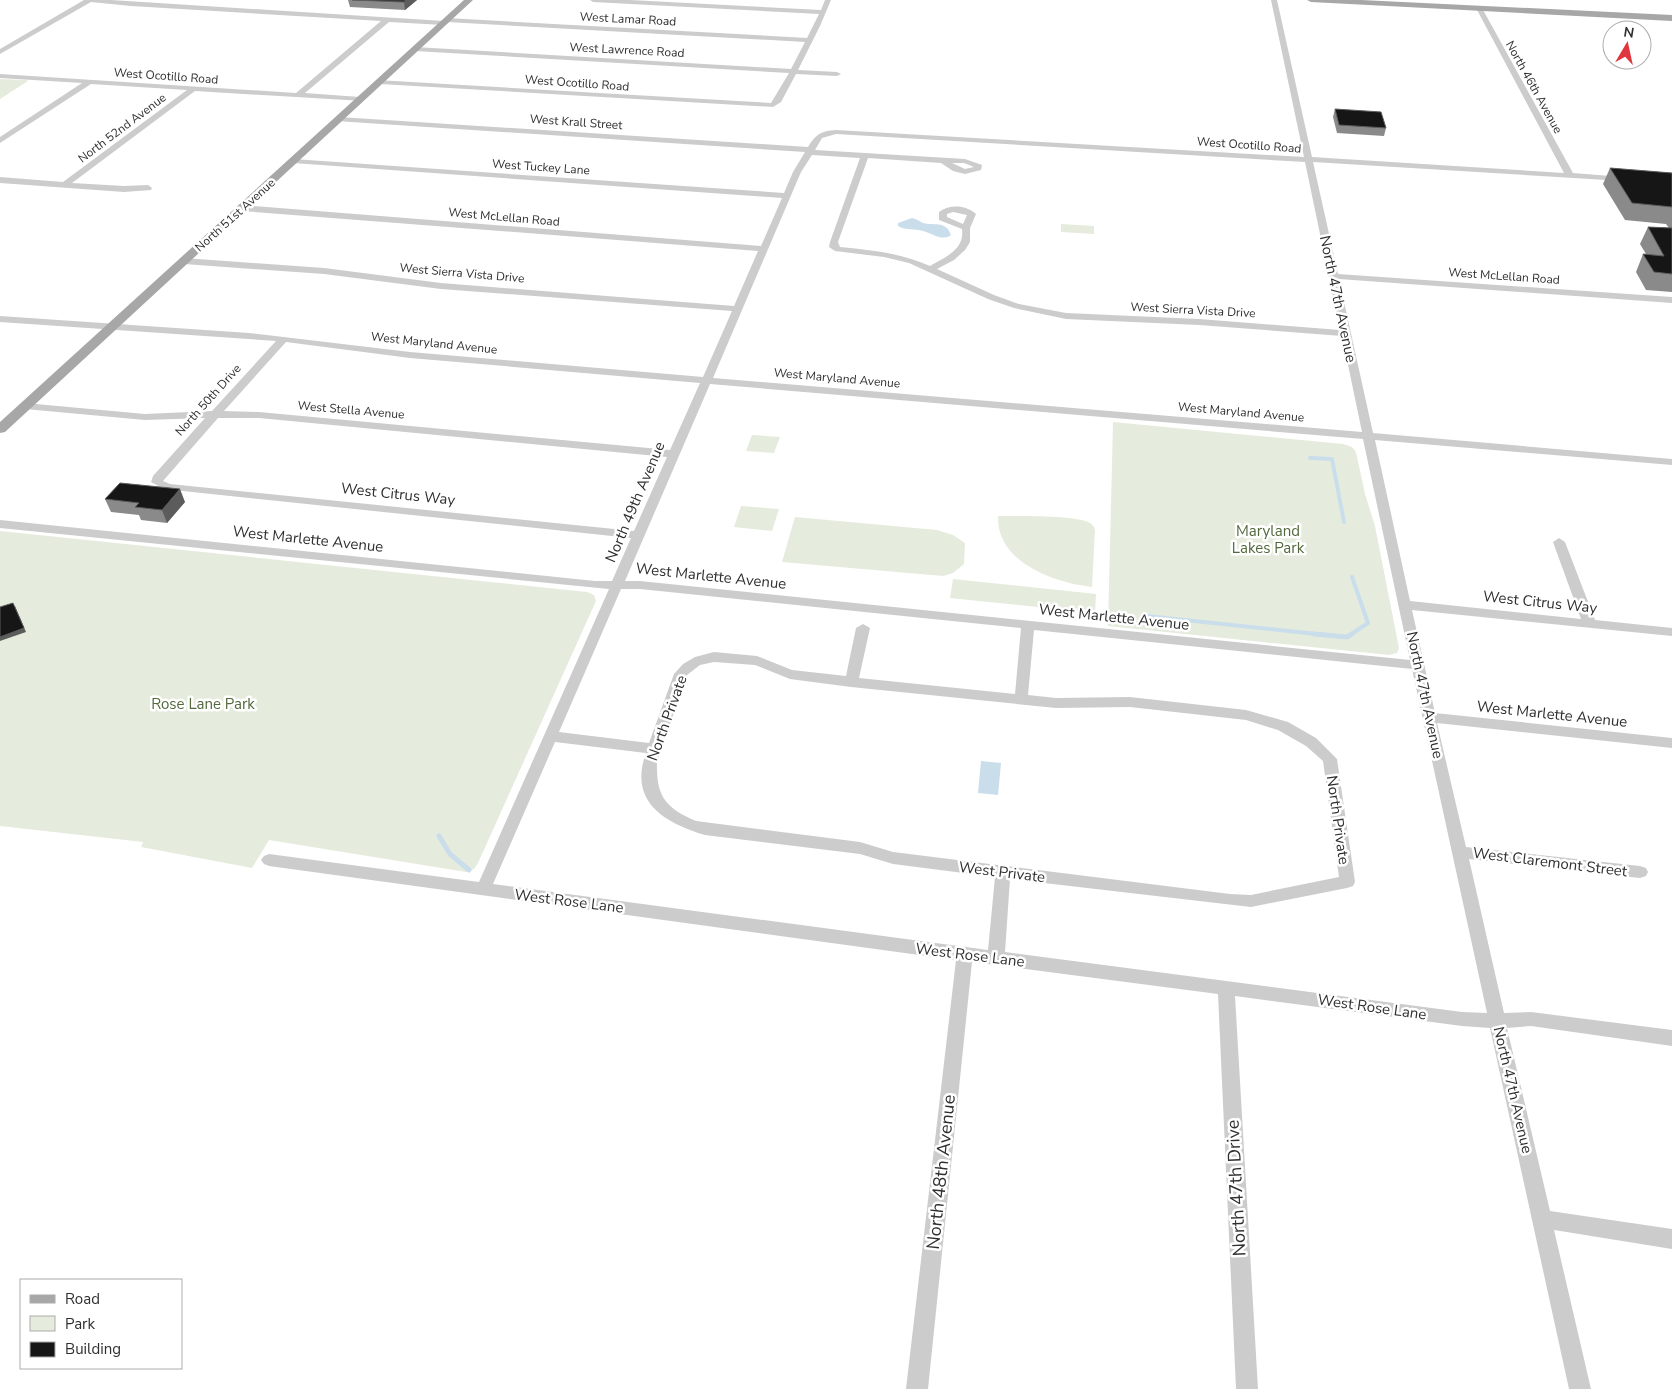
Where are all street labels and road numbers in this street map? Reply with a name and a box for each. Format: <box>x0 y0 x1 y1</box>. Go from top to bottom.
street label: West Lamar Road <box>579 8 677 30</box>
street label: North 46th Avenue <box>1502 38 1566 136</box>
street label: West Lawrence Road <box>569 39 685 61</box>
street label: West Ocotillo Road <box>113 64 219 88</box>
street label: West Ocotillo Road <box>524 71 630 95</box>
street label: North 52nd Avenue <box>75 90 169 166</box>
street label: West Krall Street <box>529 111 624 133</box>
street label: West Ocotillo Road <box>1196 133 1302 157</box>
street label: West Tuckey Lane <box>492 156 590 178</box>
street label: North 51st Avenue <box>192 175 278 255</box>
street label: West McLellan Road <box>448 204 560 230</box>
street label: North 47th Avenue <box>1315 234 1361 364</box>
street label: West Sierra Vista Drive <box>399 260 525 286</box>
street label: West McLellan Road <box>1448 264 1560 288</box>
street label: West Sierra Vista Drive <box>1130 299 1256 321</box>
street label: West Maryland Avenue <box>370 328 498 358</box>
street label: North 50th Drive <box>172 361 244 439</box>
street label: West Maryland Avenue <box>773 364 901 392</box>
street label: West Stella Avenue <box>297 397 405 423</box>
street label: West Maryland Avenue <box>1177 398 1305 426</box>
street label: North 49th Avenue <box>600 438 670 566</box>
street label: West Citrus Way <box>340 478 456 510</box>
street label: West Marlette Avenue <box>232 521 384 557</box>
street label: West Marlette Avenue <box>635 558 787 594</box>
street label: West Citrus Way <box>1482 586 1598 618</box>
street label: West Marlette Avenue <box>1038 599 1190 635</box>
street label: North 47th Avenue <box>1402 630 1448 760</box>
street label: North Private <box>642 672 692 764</box>
street label: West Marlette Avenue <box>1476 696 1628 732</box>
street label: North Private <box>1322 774 1354 866</box>
street label: West Claremont Street <box>1472 843 1629 881</box>
street label: West Private <box>958 857 1046 887</box>
street label: West Rose Lane <box>513 884 625 918</box>
street label: West Rose Lane <box>914 938 1026 972</box>
street label: West Rose Lane <box>1316 989 1428 1025</box>
street label: North 47th Avenue <box>1489 1025 1537 1155</box>
street label: North 48th Avenue <box>921 1093 961 1251</box>
street label: North 47th Drive <box>1220 1119 1252 1257</box>

